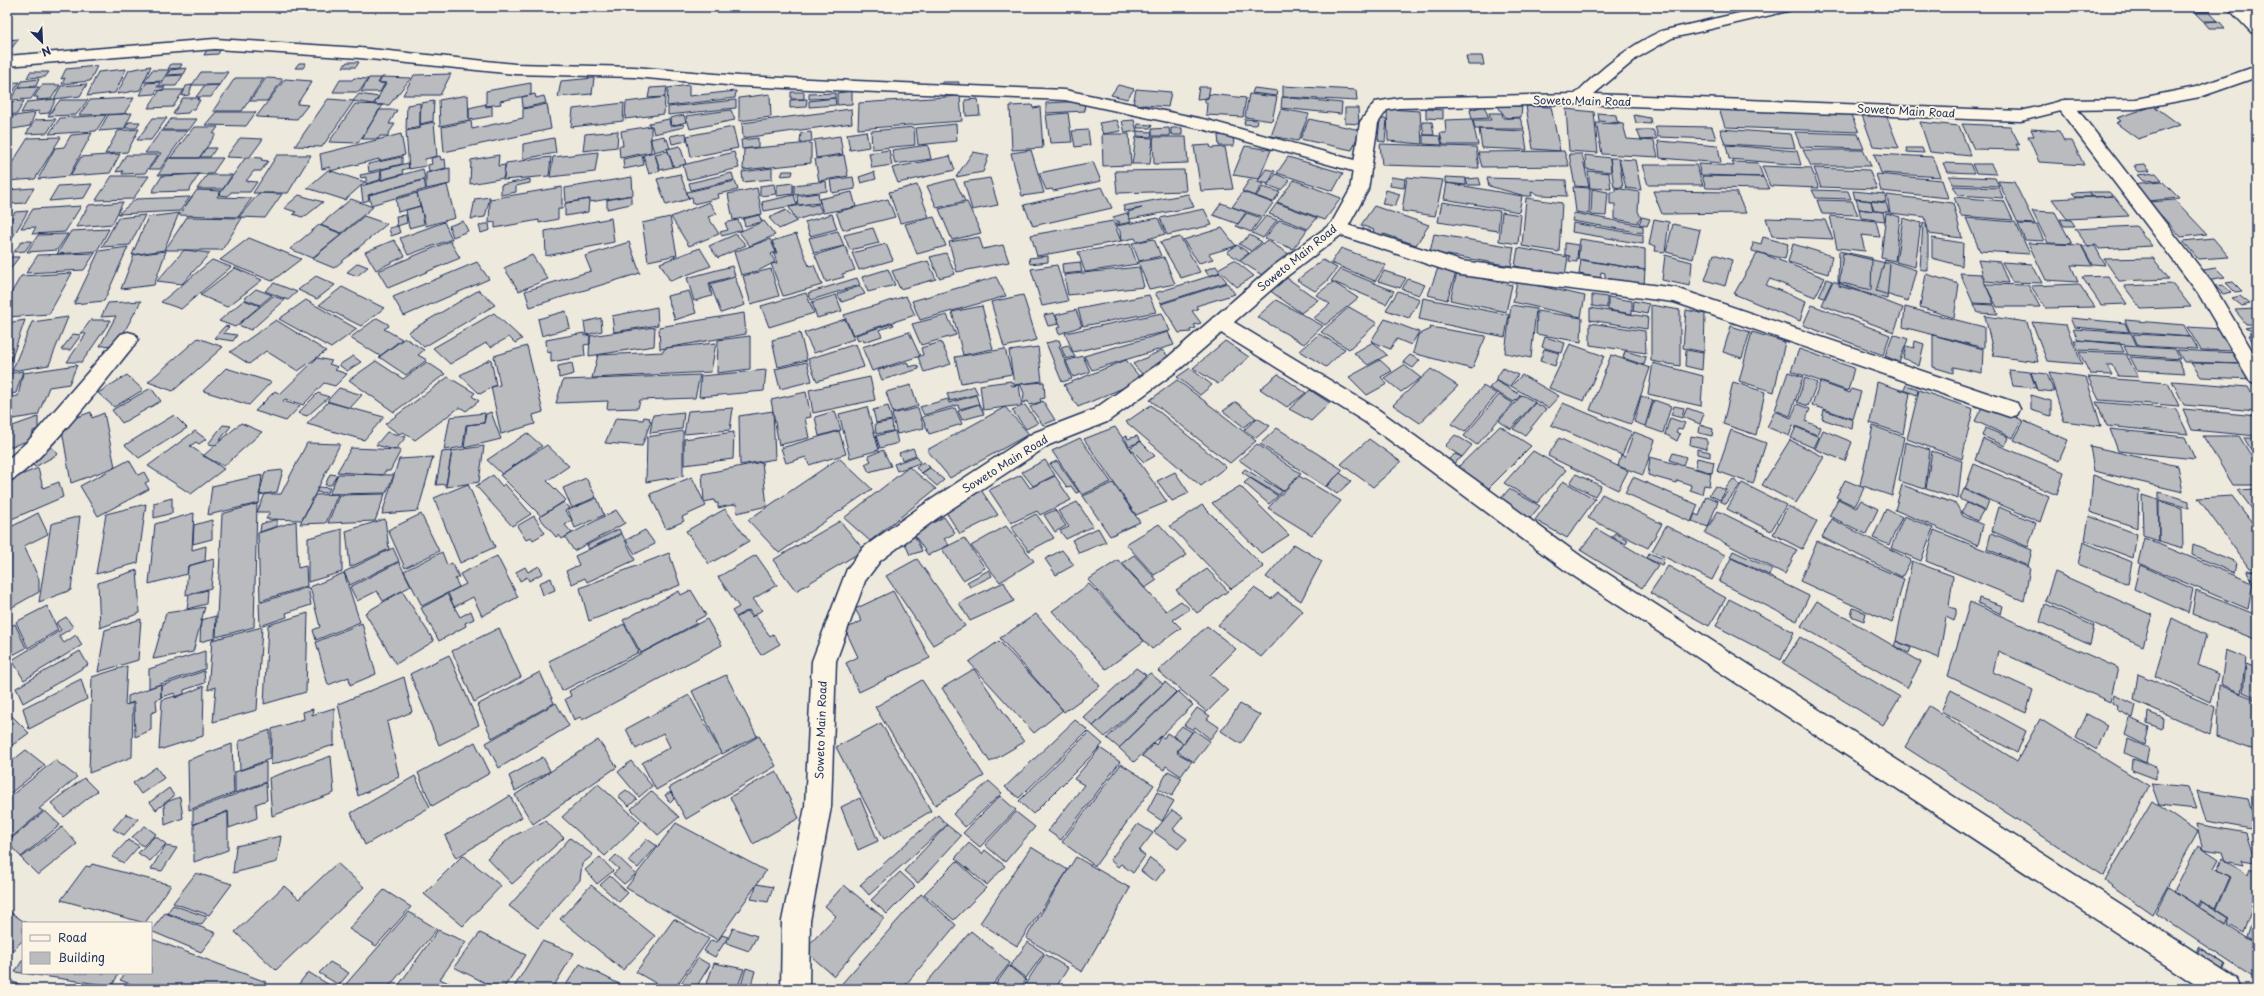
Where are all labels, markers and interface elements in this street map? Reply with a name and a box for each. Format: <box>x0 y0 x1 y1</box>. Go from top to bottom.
north arrow <box>22 22 62 62</box>
text: N <box>39 42 54 61</box>
street label: Soweto Main Road <box>1533 91 1631 110</box>
street label: Soweto Main Road <box>1856 99 1956 122</box>
street label: Soweto Main Road <box>1253 220 1340 295</box>
street label: Soweto Main Road <box>958 430 1051 497</box>
street label: Soweto Main Road <box>810 680 831 780</box>
legend <box>22 922 152 974</box>
text: Road <box>58 928 87 946</box>
text: Building <box>58 948 105 966</box>

